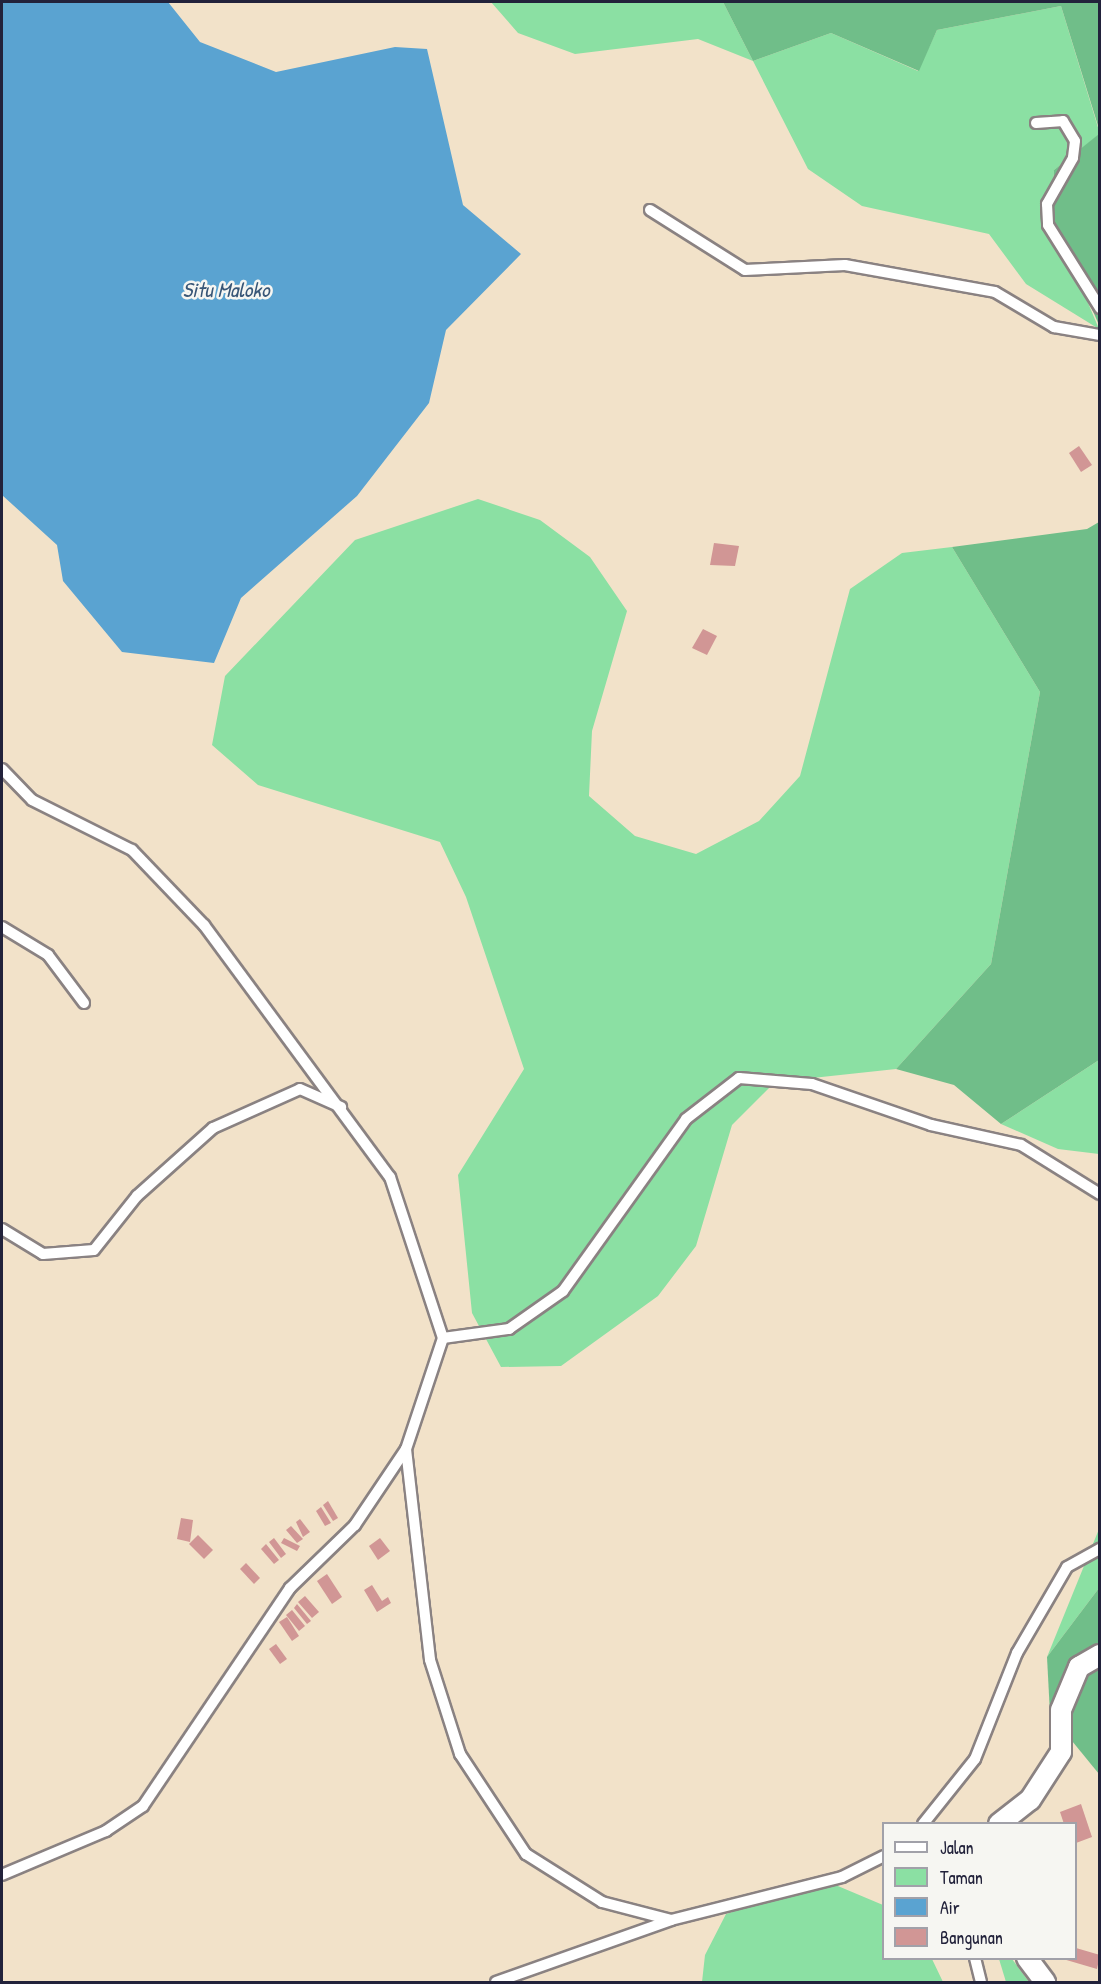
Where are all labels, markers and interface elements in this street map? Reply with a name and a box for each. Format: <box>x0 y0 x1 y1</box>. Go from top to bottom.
water label: Situ Maloko <box>183 277 269 303</box>
legend <box>882 1822 1077 1960</box>
text: Jalan <box>940 1835 974 1860</box>
text: Taman <box>940 1865 983 1890</box>
text: Air <box>940 1895 960 1920</box>
text: Bangunan <box>940 1925 1003 1950</box>

